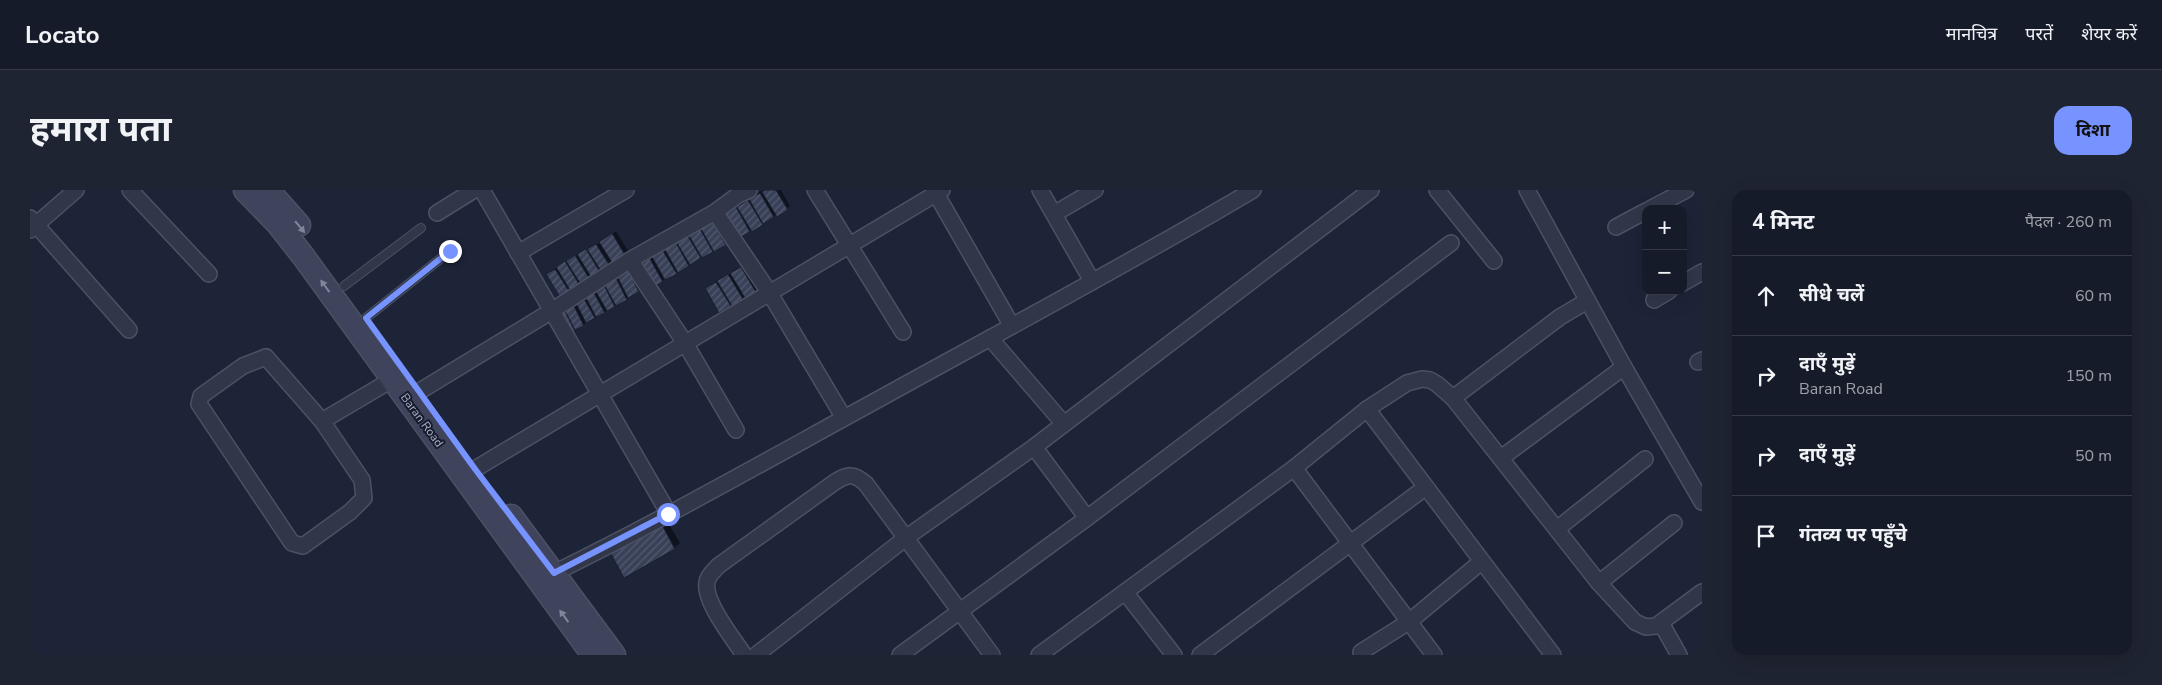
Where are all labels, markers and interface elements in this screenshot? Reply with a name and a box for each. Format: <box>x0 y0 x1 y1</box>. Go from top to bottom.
text: Locato <box>25 19 100 51</box>
text: मानचित्र <box>1946 22 1997 46</box>
text: परतें <box>2025 22 2053 46</box>
text: शेयर करें <box>2081 22 2137 46</box>
text: हमारा पता <box>30 106 172 153</box>
button: दिशा <box>2054 106 2132 155</box>
map controls <box>1642 205 1687 295</box>
button: + <box>1642 205 1687 250</box>
text: 4 मिनट <box>1752 208 1814 236</box>
text: पैदल · 260 m <box>2025 211 2112 233</box>
one-way arrow <box>294 221 305 233</box>
route end <box>439 240 462 263</box>
button: − <box>1642 250 1687 295</box>
one-way arrow <box>320 279 330 293</box>
icon: ahead <box>1752 282 1780 310</box>
text: सीधे चलें <box>1799 282 1864 308</box>
text: 60 m <box>2075 285 2112 307</box>
text: दाएँ मुड़ें <box>1799 351 1855 377</box>
icon: right <box>1752 362 1780 390</box>
text: 150 m <box>2065 365 2112 387</box>
text: Baran Road <box>1799 378 1883 400</box>
street label: Baran Road <box>397 390 447 450</box>
icon: right <box>1752 442 1780 470</box>
text: दाएँ मुड़ें <box>1799 442 1855 468</box>
text: 50 m <box>2075 445 2112 467</box>
route start <box>657 503 680 526</box>
icon: arrive <box>1752 522 1780 550</box>
text: गंतव्य पर पहुँचे <box>1799 522 1907 548</box>
one-way arrow <box>559 609 569 623</box>

